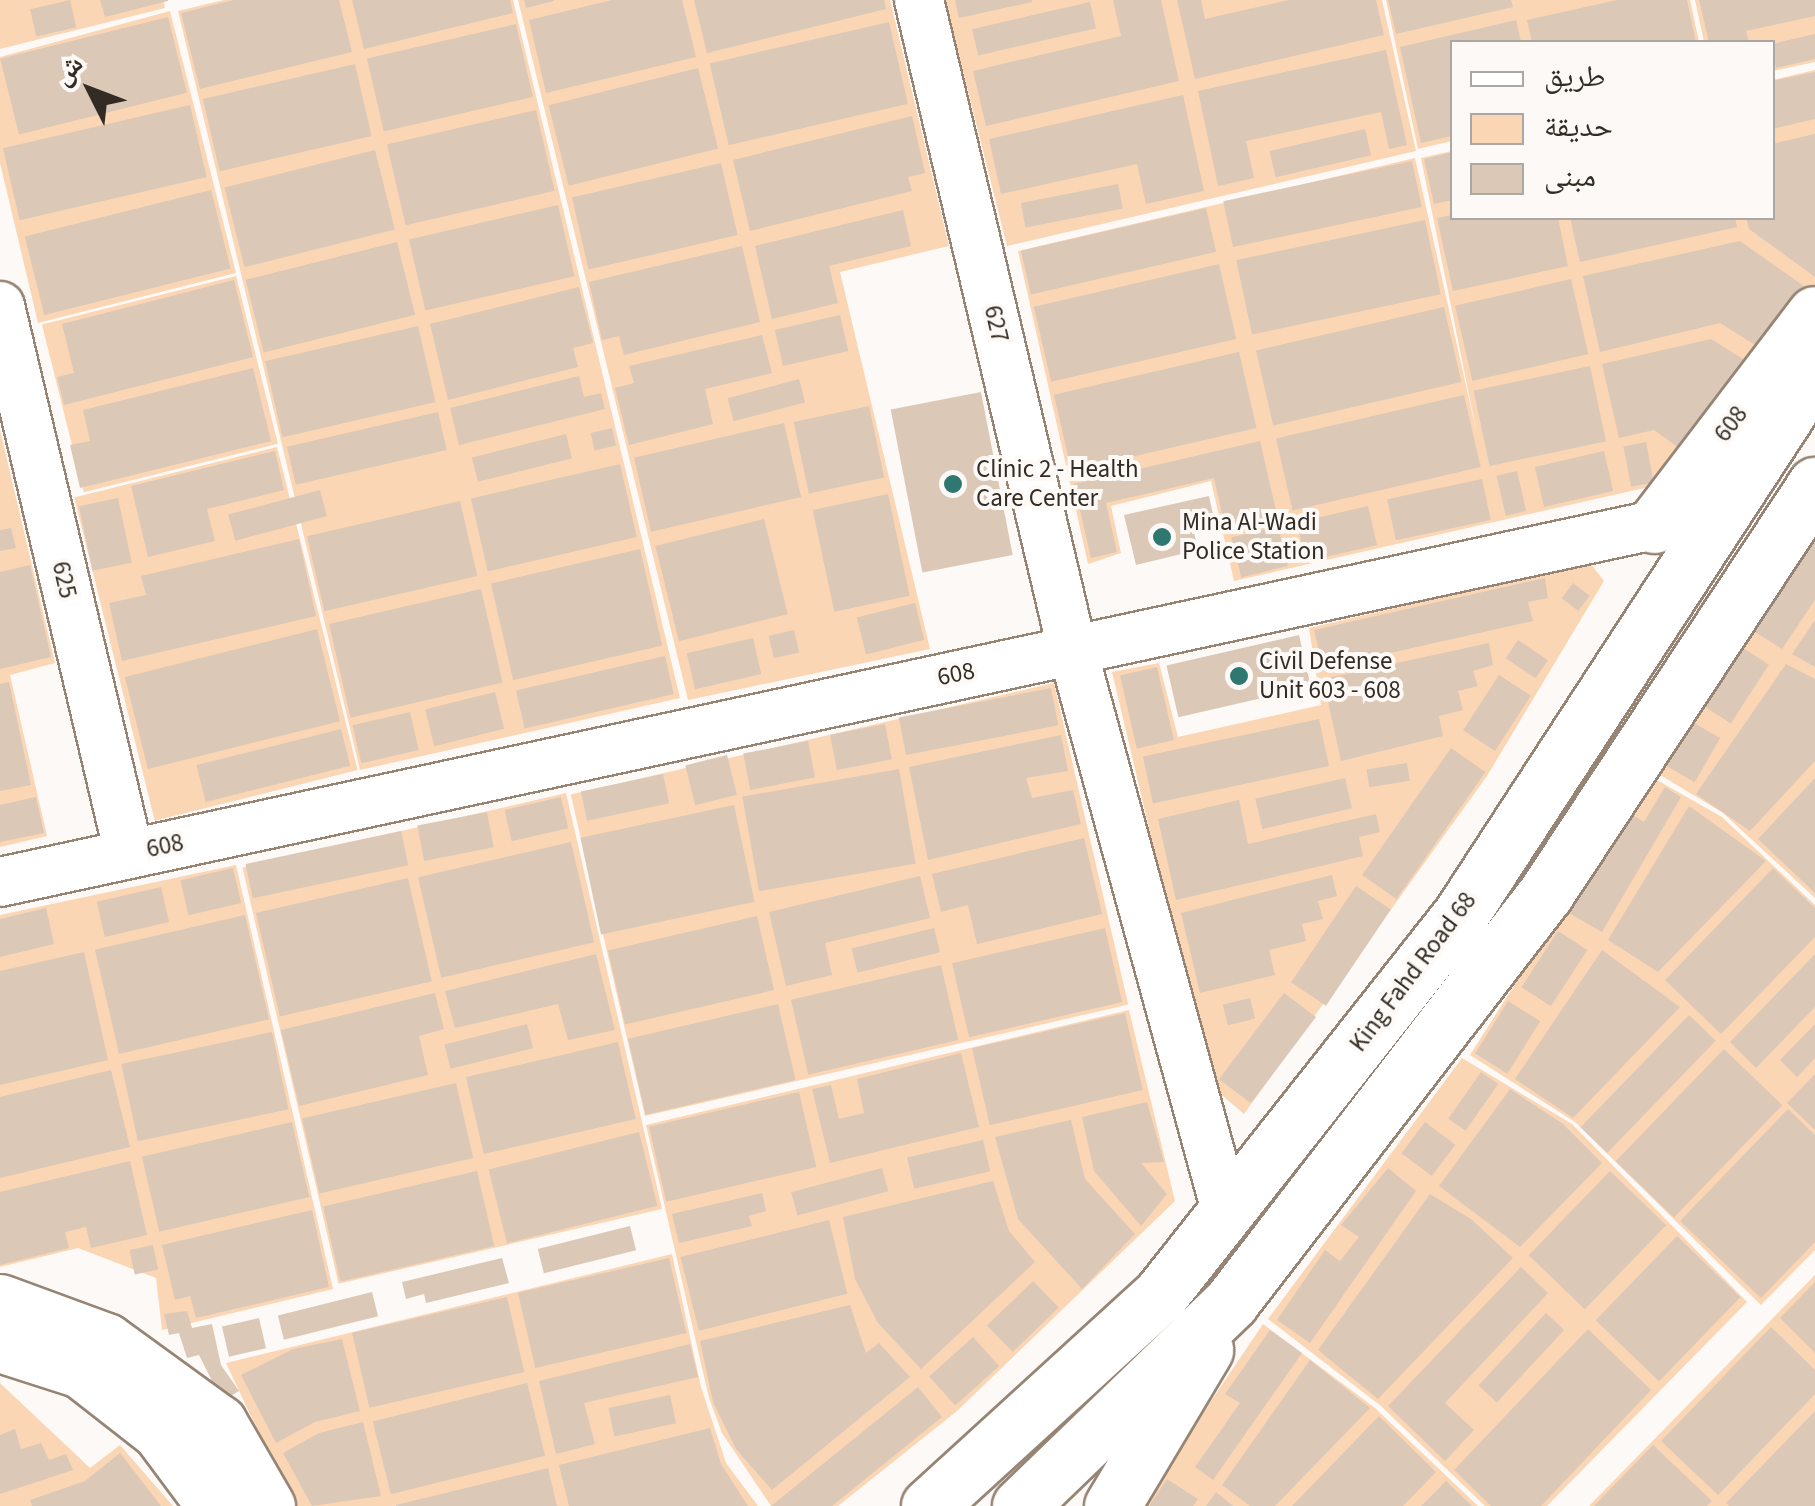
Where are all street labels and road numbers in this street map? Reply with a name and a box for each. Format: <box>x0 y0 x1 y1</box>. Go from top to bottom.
street label: 627 <box>977 302 1015 346</box>
street label: 608 <box>1708 400 1754 448</box>
street label: 625 <box>45 558 83 602</box>
street label: 608 <box>935 655 977 693</box>
street label: 608 <box>144 827 186 865</box>
street label: King Fahd Road 68 <box>1343 886 1483 1058</box>

